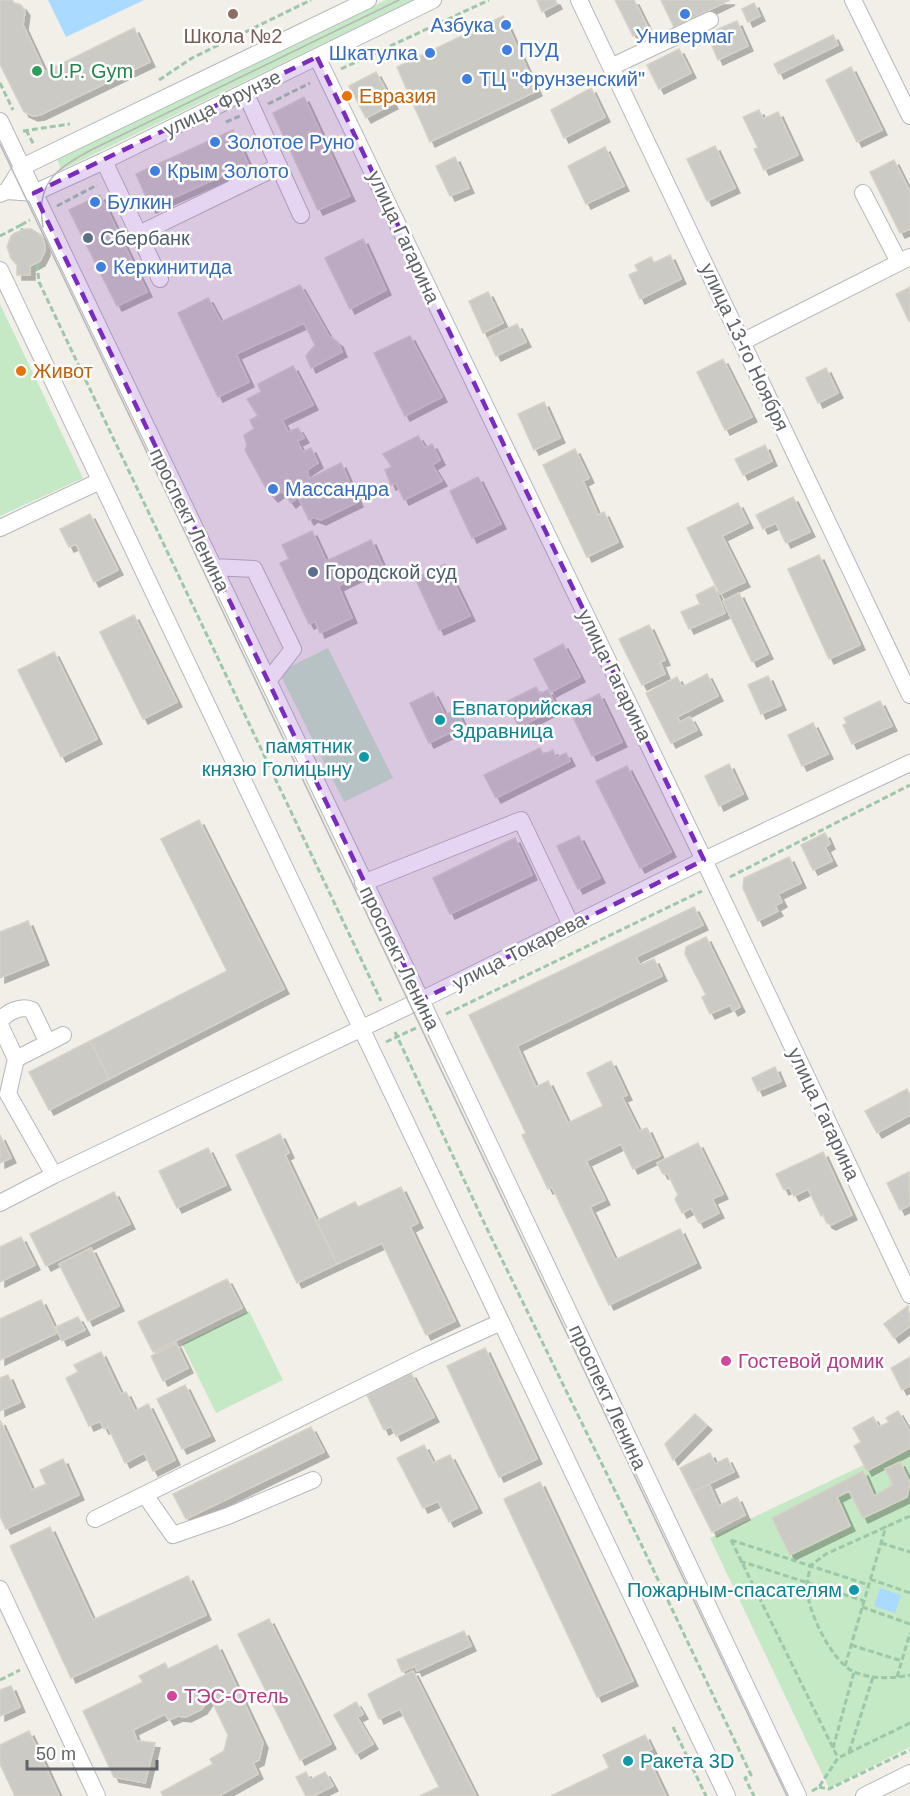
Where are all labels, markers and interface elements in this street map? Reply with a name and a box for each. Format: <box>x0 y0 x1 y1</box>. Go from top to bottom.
marker: Школа №2 <box>226 7 240 21</box>
marker: Универмаг <box>678 7 692 21</box>
place label: Азбука <box>430 14 495 36</box>
marker: Азбука <box>499 18 513 32</box>
place label: Школа №2 <box>184 25 282 47</box>
place label: Универмаг <box>636 25 734 47</box>
place label: ПУД <box>519 39 559 61</box>
place label: Шкатулка <box>329 42 419 64</box>
marker: ПУД <box>500 43 514 57</box>
marker: Шкатулка <box>423 46 437 60</box>
place label: U.P. Gym <box>49 60 133 82</box>
marker: U.P. Gym <box>30 64 44 78</box>
street label: улица Фрунзе <box>160 65 284 141</box>
place label: ТЦ "Фрунзенский" <box>479 68 645 90</box>
marker: ТЦ "Фрунзенский" <box>460 72 474 86</box>
place label: Евразия <box>359 85 436 107</box>
marker: Евразия <box>340 89 354 103</box>
place label: Золотое Руно <box>227 131 355 153</box>
marker: Золотое Руно <box>208 135 222 149</box>
place label: Крым Золото <box>167 160 289 182</box>
marker: Крым Золото <box>148 164 162 178</box>
street label: улица Гагарина <box>364 167 445 308</box>
place label: Булкин <box>107 191 172 213</box>
marker: Булкин <box>88 195 102 209</box>
place label: Сбербанк <box>100 227 190 249</box>
marker: Сбербанк <box>81 231 95 245</box>
place label: Керкинитида <box>113 256 233 278</box>
marker: Керкинитида <box>94 260 108 274</box>
street label: улица 13-го Ноября <box>696 260 794 434</box>
place label: Живот <box>33 360 93 382</box>
marker: Живот <box>14 364 28 378</box>
street label: проспект Ленина <box>146 444 235 596</box>
place label: Массандра <box>285 478 390 500</box>
marker: Массандра <box>266 482 280 496</box>
place label: Городской суд <box>325 561 457 583</box>
marker: Городской суд <box>306 565 320 579</box>
street label: улица Гагарина <box>574 606 657 745</box>
place label: Евпаторийская Здравница <box>452 697 592 742</box>
marker: Евпаторийская Здравница <box>433 713 447 727</box>
place label: памятник князю Голицыну <box>202 735 352 780</box>
marker: памятник князю Голицыну <box>357 750 371 764</box>
street label: проспект Ленина <box>356 882 445 1034</box>
street label: улица Токарева <box>449 908 590 994</box>
street label: улица Гагарина <box>784 1044 865 1185</box>
street label: проспект Ленина <box>565 1321 652 1474</box>
place label: Гостевой домик <box>738 1350 884 1372</box>
marker: Гостевой домик <box>719 1354 733 1368</box>
place label: Пожарным-спасателям <box>627 1579 842 1601</box>
marker: Пожарным-спасателям <box>847 1583 861 1597</box>
place label: ТЭС-Отель <box>184 1685 289 1707</box>
marker: ТЭС-Отель <box>165 1689 179 1703</box>
scale bar <box>27 1733 158 1771</box>
text: 50 m <box>36 1744 76 1764</box>
place label: Ракета 3D <box>640 1750 734 1772</box>
marker: Ракета 3D <box>621 1754 635 1768</box>

